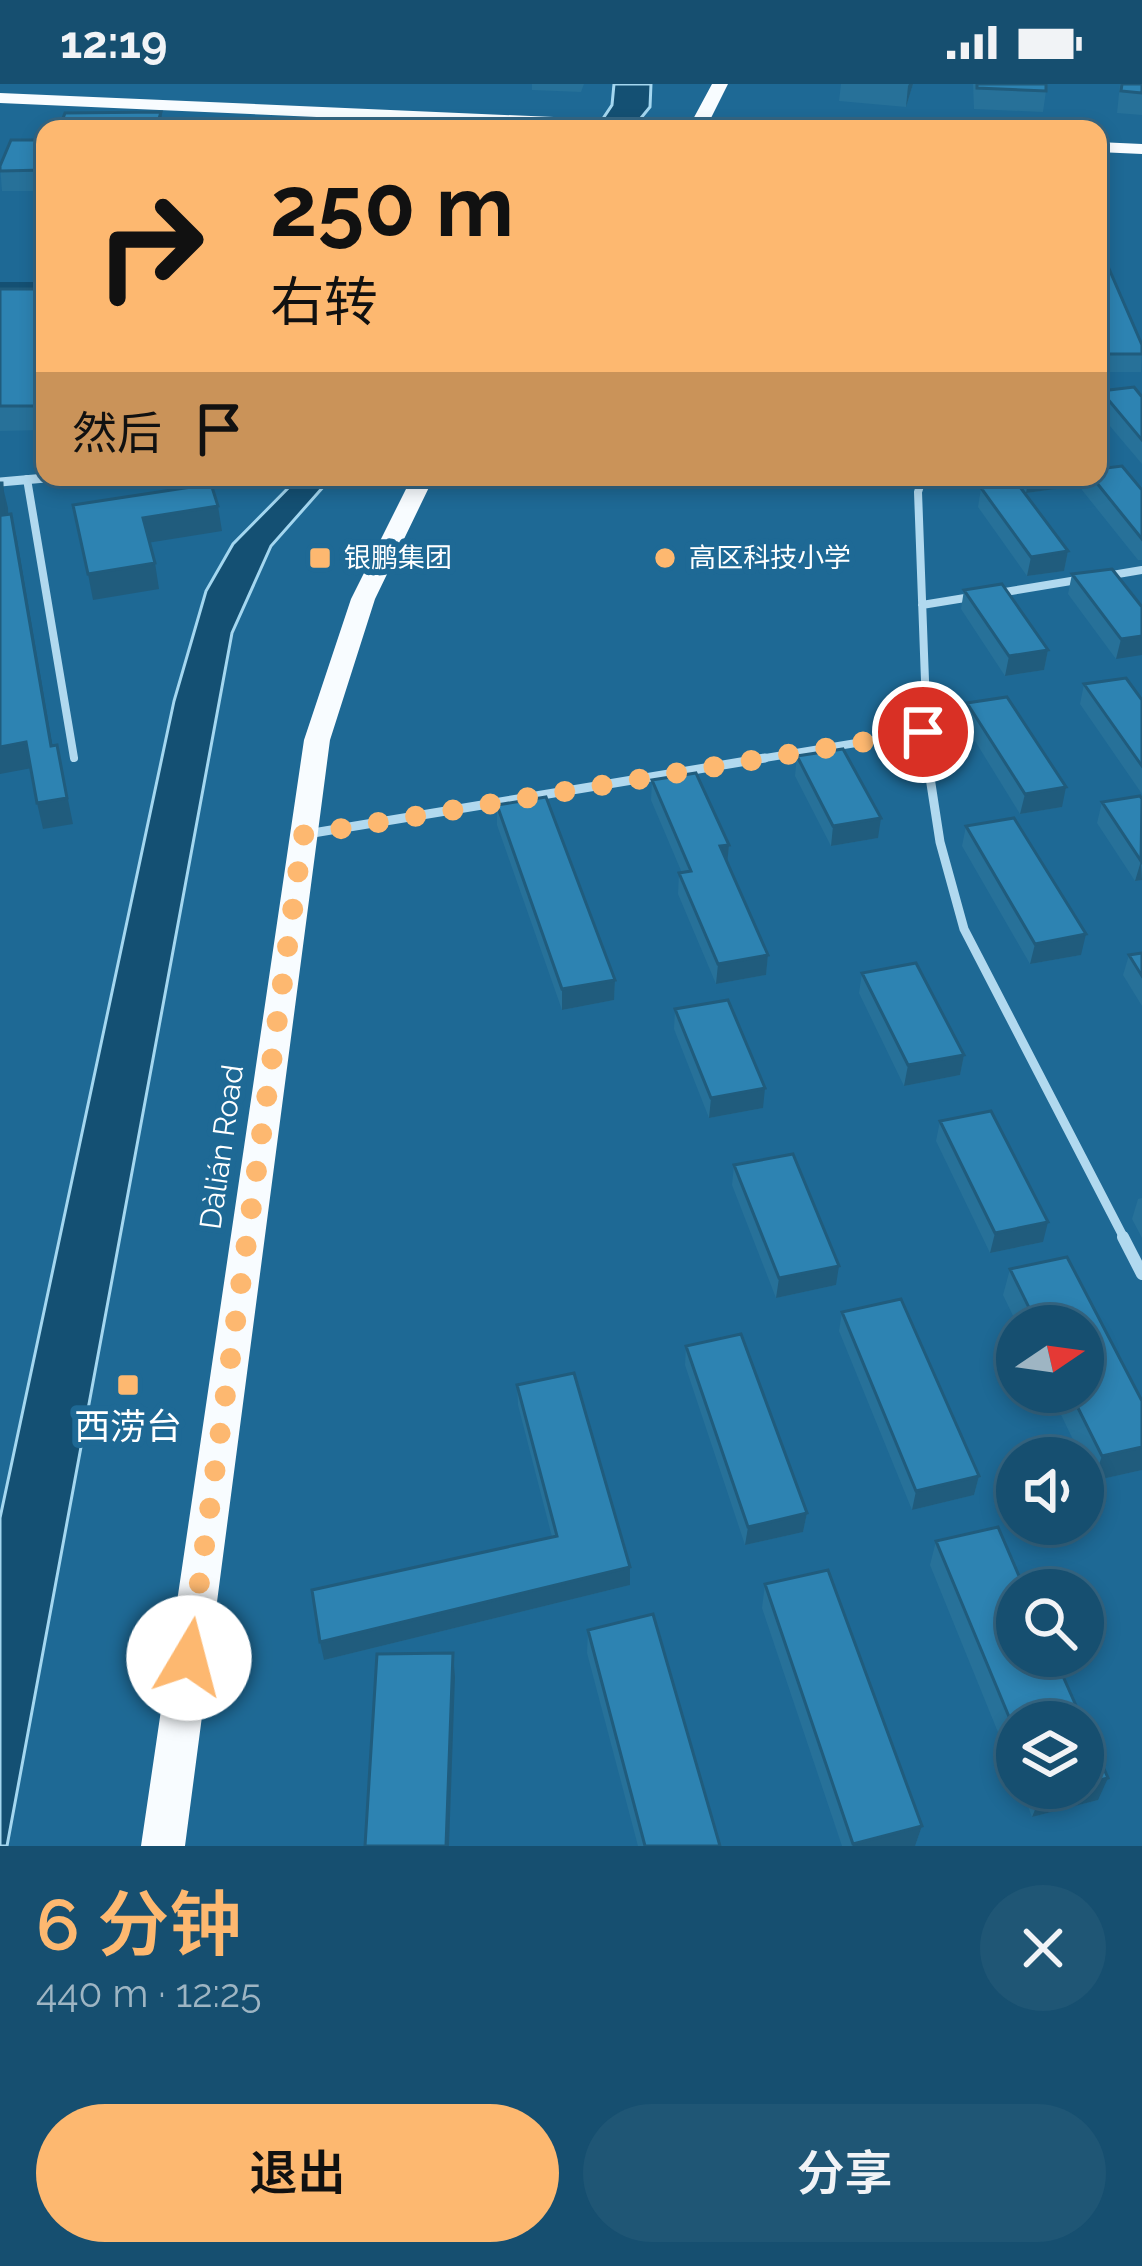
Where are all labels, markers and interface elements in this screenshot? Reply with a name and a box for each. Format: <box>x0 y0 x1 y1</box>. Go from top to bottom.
text: 12:19 <box>60 16 167 69</box>
text: 250 m <box>270 157 514 256</box>
icon: right <box>72 168 228 324</box>
text: 右转 <box>270 270 378 334</box>
icon: arrive <box>186 396 252 462</box>
text: 然后 <box>72 407 162 460</box>
place label: 银鹏集团 <box>344 542 452 573</box>
place label: 高区科技小学 <box>689 542 851 573</box>
marker: 银鹏集团 <box>307 545 333 571</box>
marker: 高区科技小学 <box>652 545 678 571</box>
pin <box>872 681 974 783</box>
icon: arrive <box>890 699 956 765</box>
street label: Dàlián Road <box>193 1062 250 1231</box>
north arrow <box>996 1305 1104 1413</box>
map controls <box>996 1305 1104 1809</box>
marker: 西涝台 <box>115 1372 141 1398</box>
place label: 西涝台 <box>74 1405 182 1447</box>
button: sound <box>996 1437 1104 1545</box>
button: search <box>996 1569 1104 1677</box>
position arrow <box>126 1595 252 1721</box>
button: layers <box>996 1701 1104 1809</box>
text: 6 分钟 <box>36 1882 242 1967</box>
button: close <box>980 1885 1106 2011</box>
text: 440 m · 12:25 <box>36 1970 261 2016</box>
button: 退出 <box>36 2104 559 2242</box>
button: 分享 <box>583 2104 1106 2242</box>

